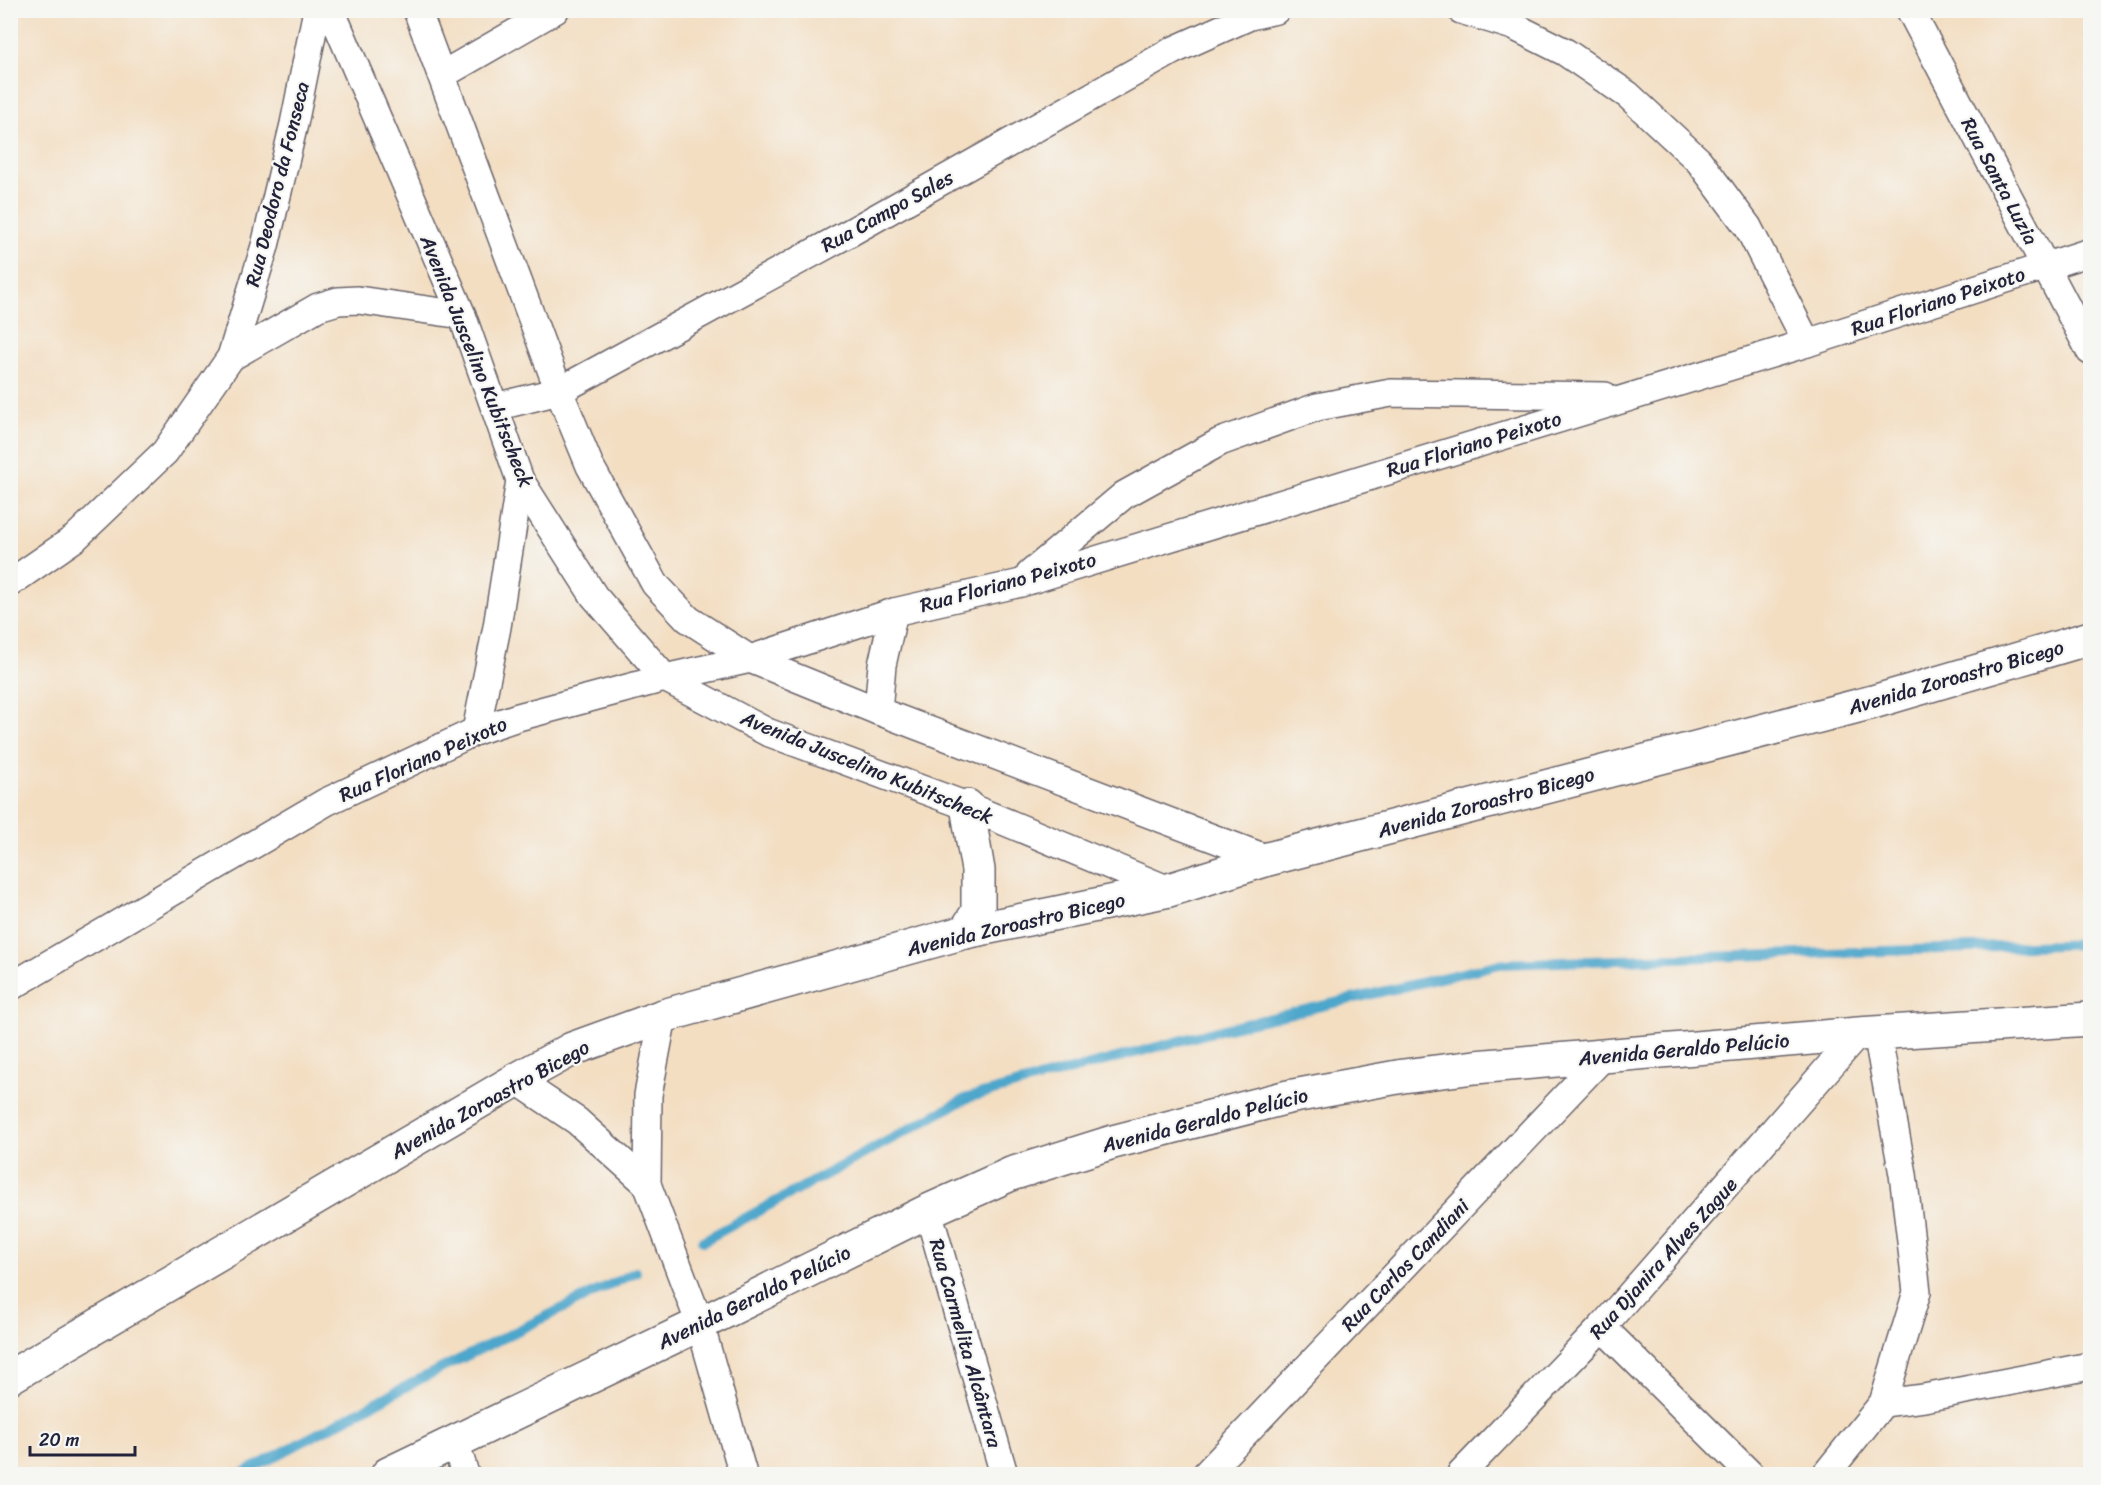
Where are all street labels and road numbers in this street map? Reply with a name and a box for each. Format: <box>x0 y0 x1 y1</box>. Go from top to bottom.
street label: Rua Deodoro da Fonseca <box>235 78 320 290</box>
street label: Rua Santa Luzia <box>1951 111 2048 251</box>
street label: Rua Campo Sales <box>814 160 961 262</box>
street label: Avenida Juscelino Kubitscheck <box>409 229 543 493</box>
street label: Rua Floriano Peixoto <box>1847 257 2030 346</box>
street label: Rua Floriano Peixoto <box>1382 401 1566 488</box>
street label: Rua Floriano Peixoto <box>916 542 1100 623</box>
street label: Avenida Zoroastro Bicego <box>1843 630 2068 725</box>
street label: Avenida Juscelino Kubitscheck <box>734 700 999 834</box>
street label: Rua Floriano Peixoto <box>333 707 513 812</box>
street label: Avenida Zoroastro Bicego <box>1373 757 1598 849</box>
street label: Avenida Zoroastro Bicego <box>903 882 1129 967</box>
street label: Avenida Geraldo Pelúcio <box>1576 1023 1791 1076</box>
street label: Avenida Zoroastro Bicego <box>383 1030 596 1169</box>
street label: Avenida Geraldo Pelúcio <box>1097 1078 1312 1163</box>
street label: Rua Djanira Alves Zague <box>1580 1169 1746 1348</box>
street label: Rua Carlos Candiani <box>1332 1190 1479 1340</box>
street label: Rua Carmelita Alcântara <box>919 1234 1012 1453</box>
street label: Avenida Geraldo Pelúcio <box>651 1235 857 1360</box>

